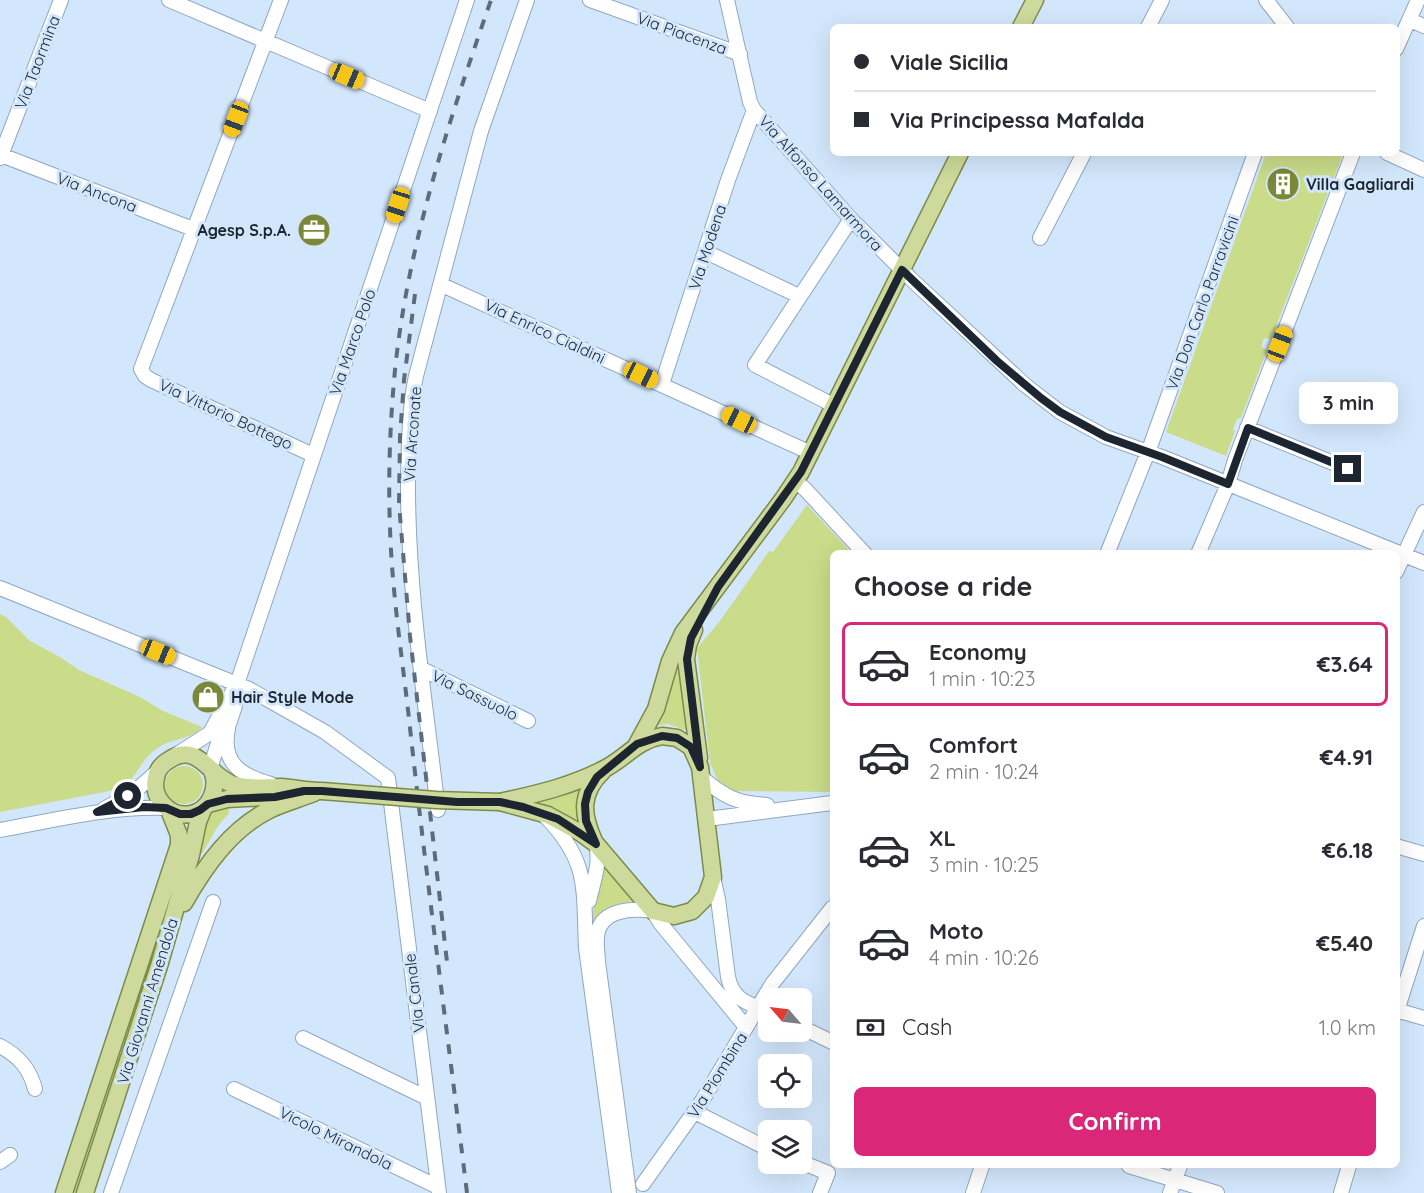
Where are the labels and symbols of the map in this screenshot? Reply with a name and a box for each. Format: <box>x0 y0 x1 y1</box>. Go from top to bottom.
street label: Via Piacenza <box>634 7 730 59</box>
street label: Via Taormina <box>10 12 64 112</box>
car <box>327 61 367 91</box>
car <box>221 99 251 139</box>
street label: Via Alfonso Lamarmora <box>755 111 887 255</box>
building icon: Villa Gagliardi <box>1265 166 1301 202</box>
street label: Via Ancona <box>54 168 140 216</box>
place label: Villa Gagliardi <box>1306 174 1414 194</box>
car <box>384 185 412 225</box>
street label: Via Modena <box>684 202 730 292</box>
office icon: Agesp S.p.A. <box>296 212 332 248</box>
street label: Via Don Carlo Parravicini <box>1161 213 1243 393</box>
place label: Agesp S.p.A. <box>197 220 291 240</box>
street label: Via Marco Polo <box>324 286 380 398</box>
street label: Via Enrico Cialdini <box>481 294 609 368</box>
car <box>1265 324 1295 364</box>
car <box>621 359 661 391</box>
street label: Via Vittorio Bottego <box>156 374 296 454</box>
callout: 3 min <box>1298 382 1398 424</box>
street label: Via Arconate <box>399 386 425 482</box>
car <box>719 404 759 436</box>
route end <box>1334 455 1361 482</box>
car <box>138 637 178 667</box>
street label: Via Sassuolo <box>428 665 522 725</box>
shop icon: Hair Style Mode <box>190 679 226 715</box>
place label: Hair Style Mode <box>231 687 354 707</box>
route start <box>114 782 141 809</box>
street label: Via Giovanni Amendola <box>112 916 182 1086</box>
street label: Via Canale <box>399 952 429 1034</box>
north arrow <box>758 988 812 1042</box>
street label: Via Piombina <box>683 1028 751 1122</box>
street label: Vicolo Mirandola <box>276 1102 396 1174</box>

